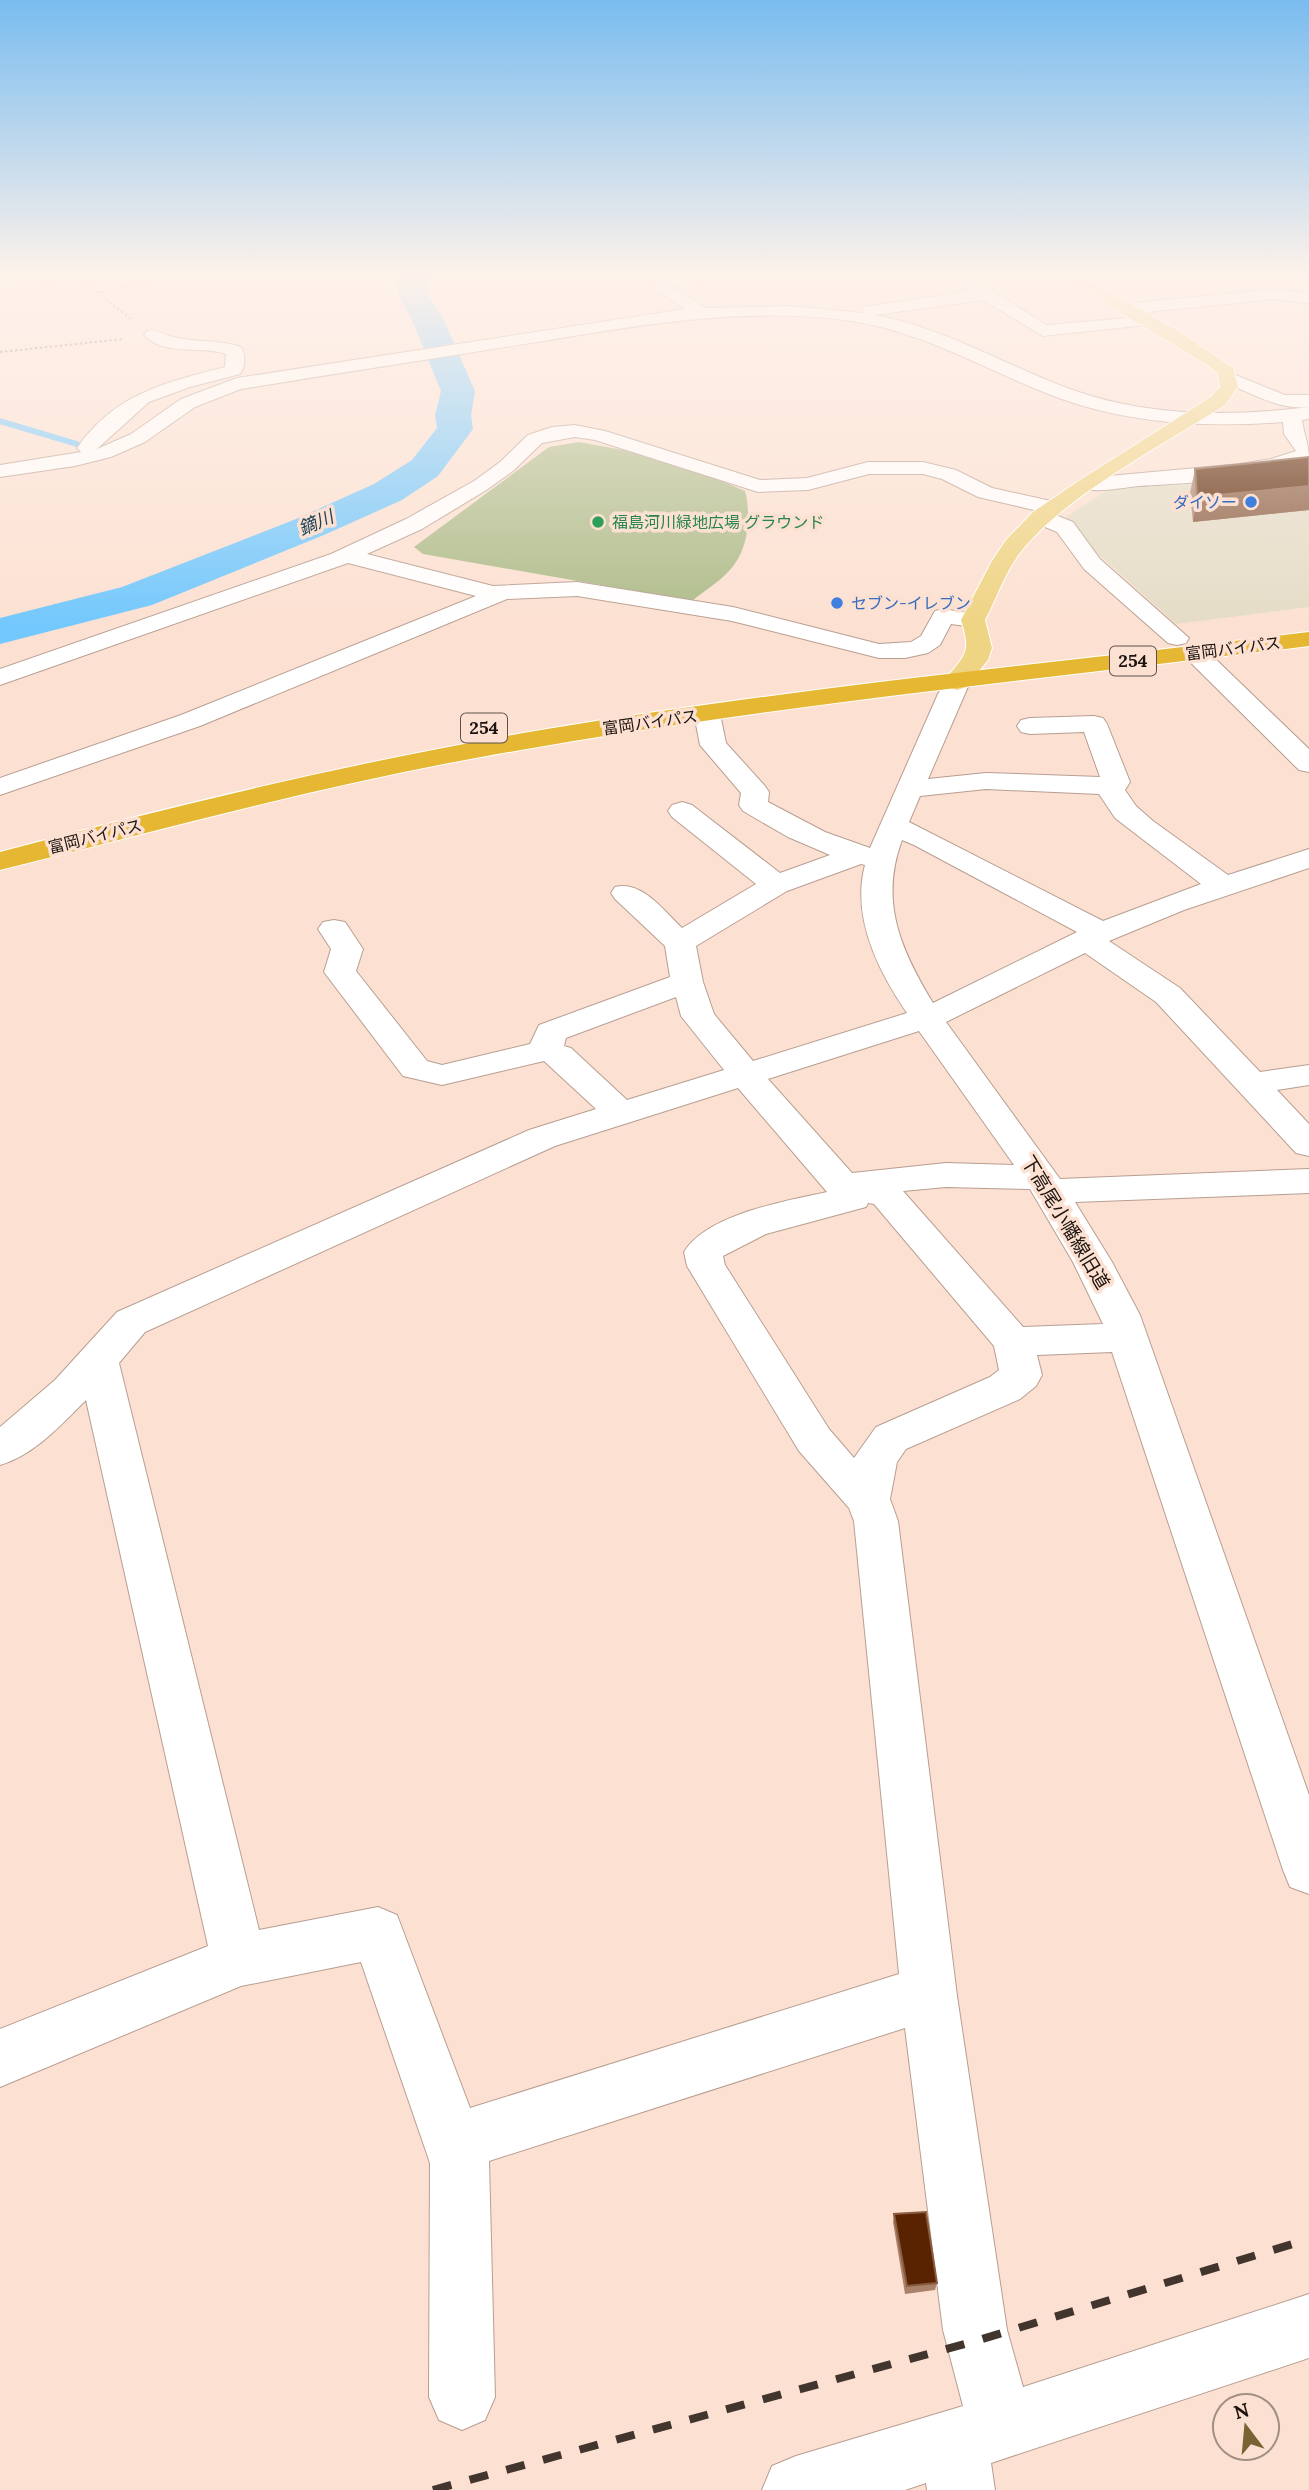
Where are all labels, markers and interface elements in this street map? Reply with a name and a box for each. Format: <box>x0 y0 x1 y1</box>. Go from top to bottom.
place label: ダイソー <box>1173 492 1237 512</box>
marker: ダイソー <box>1243 494 1259 510</box>
water label: 鏑川 <box>295 504 339 540</box>
place label: 福島河川緑地広場 グラウンド <box>612 512 824 532</box>
marker: 福島河川緑地広場 グラウンド <box>590 514 606 530</box>
place label: セブン-イレブン <box>851 593 971 613</box>
marker: セブン-イレブン <box>829 595 845 611</box>
street label: 富岡バイパス <box>1184 632 1282 664</box>
road number: 254 <box>1110 646 1156 676</box>
street label: 富岡バイパス <box>601 705 699 739</box>
road number: 254 <box>461 714 507 742</box>
street label: 富岡バイパス <box>46 815 144 857</box>
street label: 下高尾小幡線旧道 <box>1017 1151 1115 1293</box>
north arrow <box>1211 2392 1281 2462</box>
text: N <box>1231 2397 1252 2424</box>

